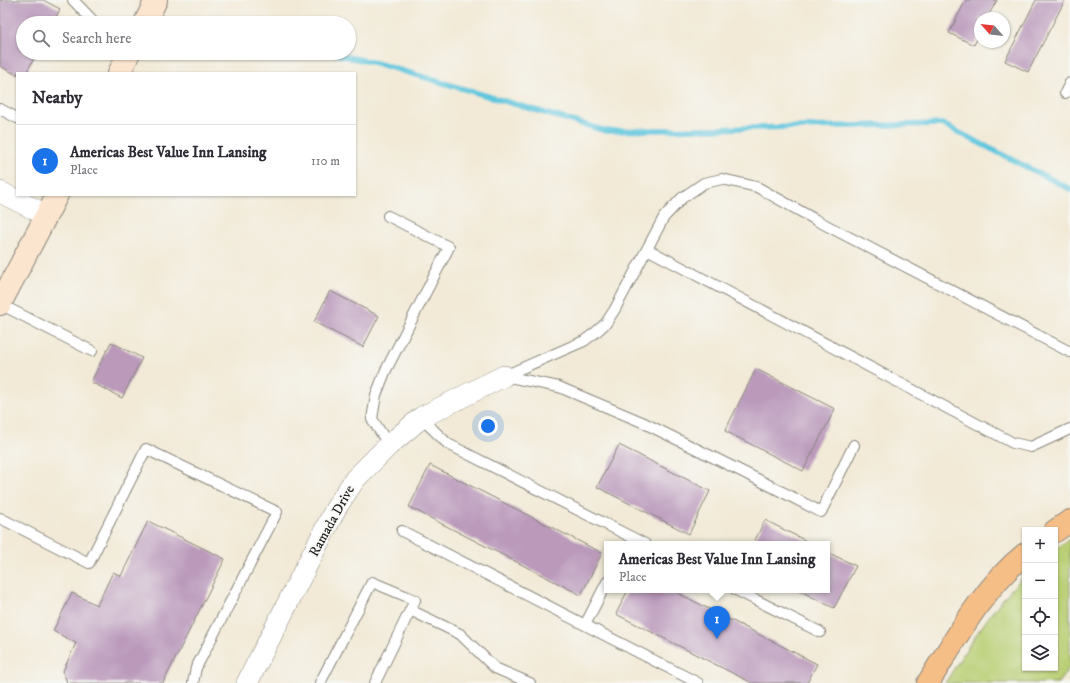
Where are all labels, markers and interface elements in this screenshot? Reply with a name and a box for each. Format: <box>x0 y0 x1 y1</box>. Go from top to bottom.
north arrow <box>974 12 1010 48</box>
search box <box>16 16 356 60</box>
icon: search <box>30 27 52 49</box>
text: Search here <box>62 29 131 48</box>
text: Nearby <box>32 87 82 109</box>
text: Americas Best Value Inn Lansing <box>70 143 266 162</box>
text: 1 <box>43 153 47 169</box>
text: 110 m <box>311 153 340 169</box>
text: Place <box>70 162 98 178</box>
your location <box>478 416 498 436</box>
street label: Ramada Drive <box>305 482 359 560</box>
map controls <box>1022 527 1058 671</box>
button: + <box>1022 527 1058 563</box>
popup <box>604 541 830 593</box>
text: Americas Best Value Inn Lansing <box>619 550 815 569</box>
button: − <box>1022 563 1058 599</box>
text: Place <box>619 569 647 585</box>
button: locate <box>1022 599 1058 635</box>
pin: 1 <box>704 606 730 639</box>
button: layers <box>1022 635 1058 671</box>

